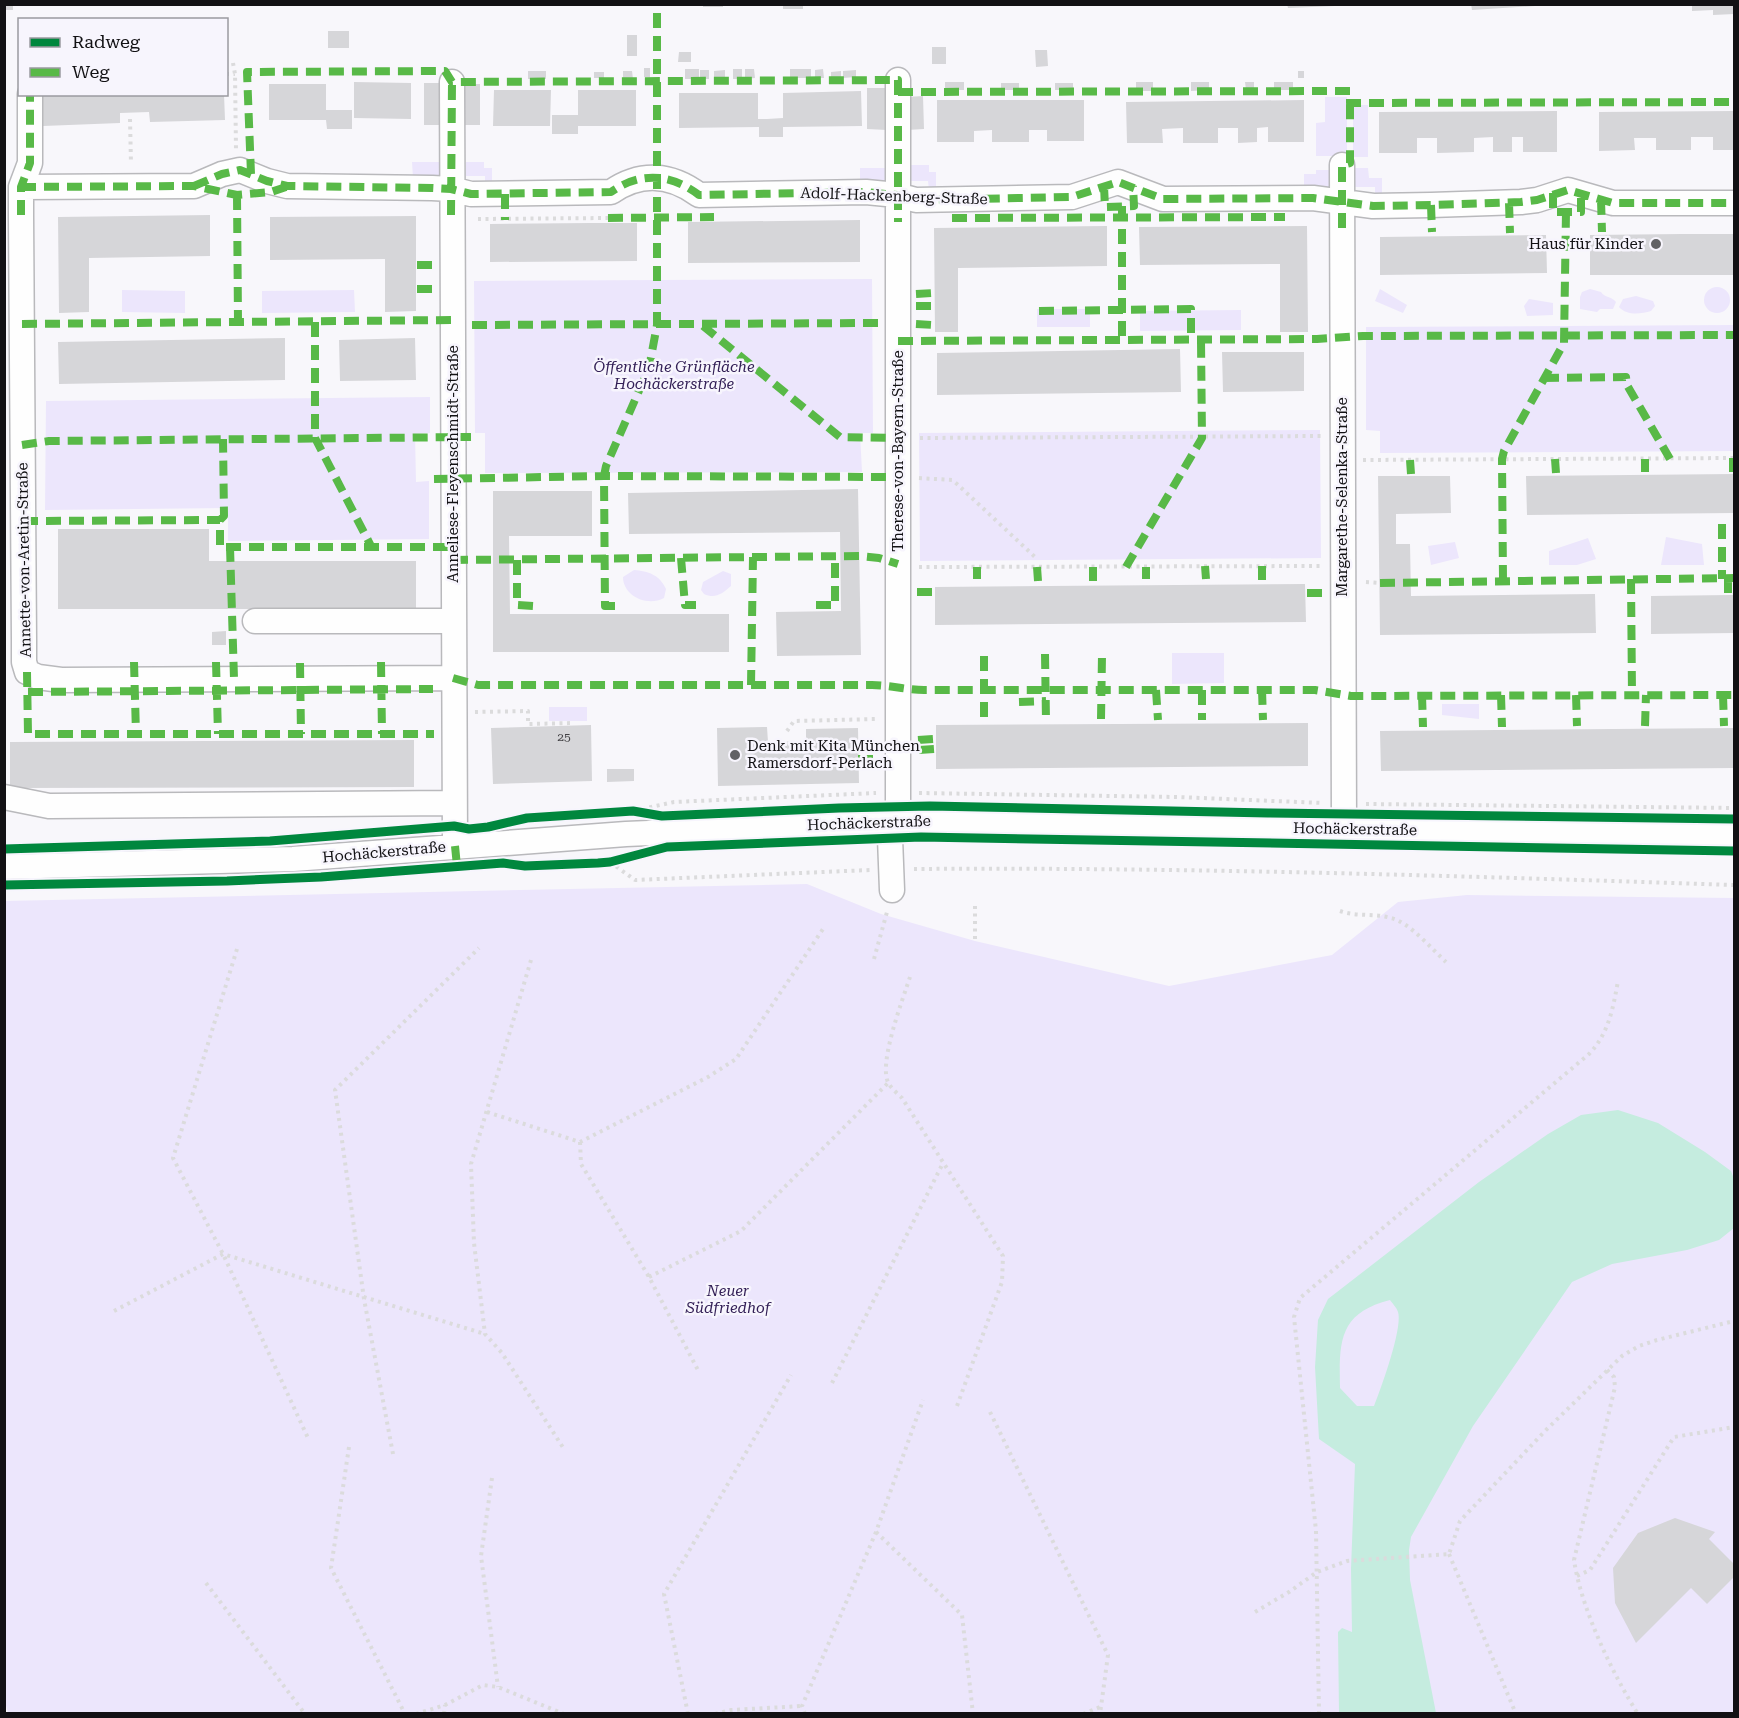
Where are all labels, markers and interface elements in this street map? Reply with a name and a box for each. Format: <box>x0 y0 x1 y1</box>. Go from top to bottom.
legend <box>18 18 228 96</box>
text: Radweg <box>72 31 141 52</box>
text: Weg <box>72 61 110 82</box>
street label: Adolf-Hackenberg-Straße <box>800 184 988 208</box>
place label: Haus für Kinder <box>1529 235 1644 253</box>
marker: Haus für Kinder <box>1649 237 1663 251</box>
street label: Anneliese-Fleyenschmidt-Straße <box>444 345 462 583</box>
street label: Therese-von-Bayern-Straße <box>889 350 907 552</box>
park label: Öffentliche Grünfläche Hochäckerstraße <box>593 358 755 393</box>
street label: Margarethe-Selenka-Straße <box>1333 397 1351 597</box>
street label: Annette-von-Aretin-Straße <box>13 462 35 658</box>
house number: 25 <box>557 730 571 744</box>
place label: Denk mit Kita München Ramersdorf-Perlach <box>747 737 920 772</box>
marker: Denk mit Kita München Ramersdorf-Perlach <box>728 748 742 762</box>
street label: Hochäckerstraße <box>807 812 931 834</box>
street label: Hochäckerstraße <box>1293 819 1417 839</box>
street label: Hochäckerstraße <box>321 838 447 866</box>
park label: Neuer Südfriedhof <box>685 1282 772 1317</box>

